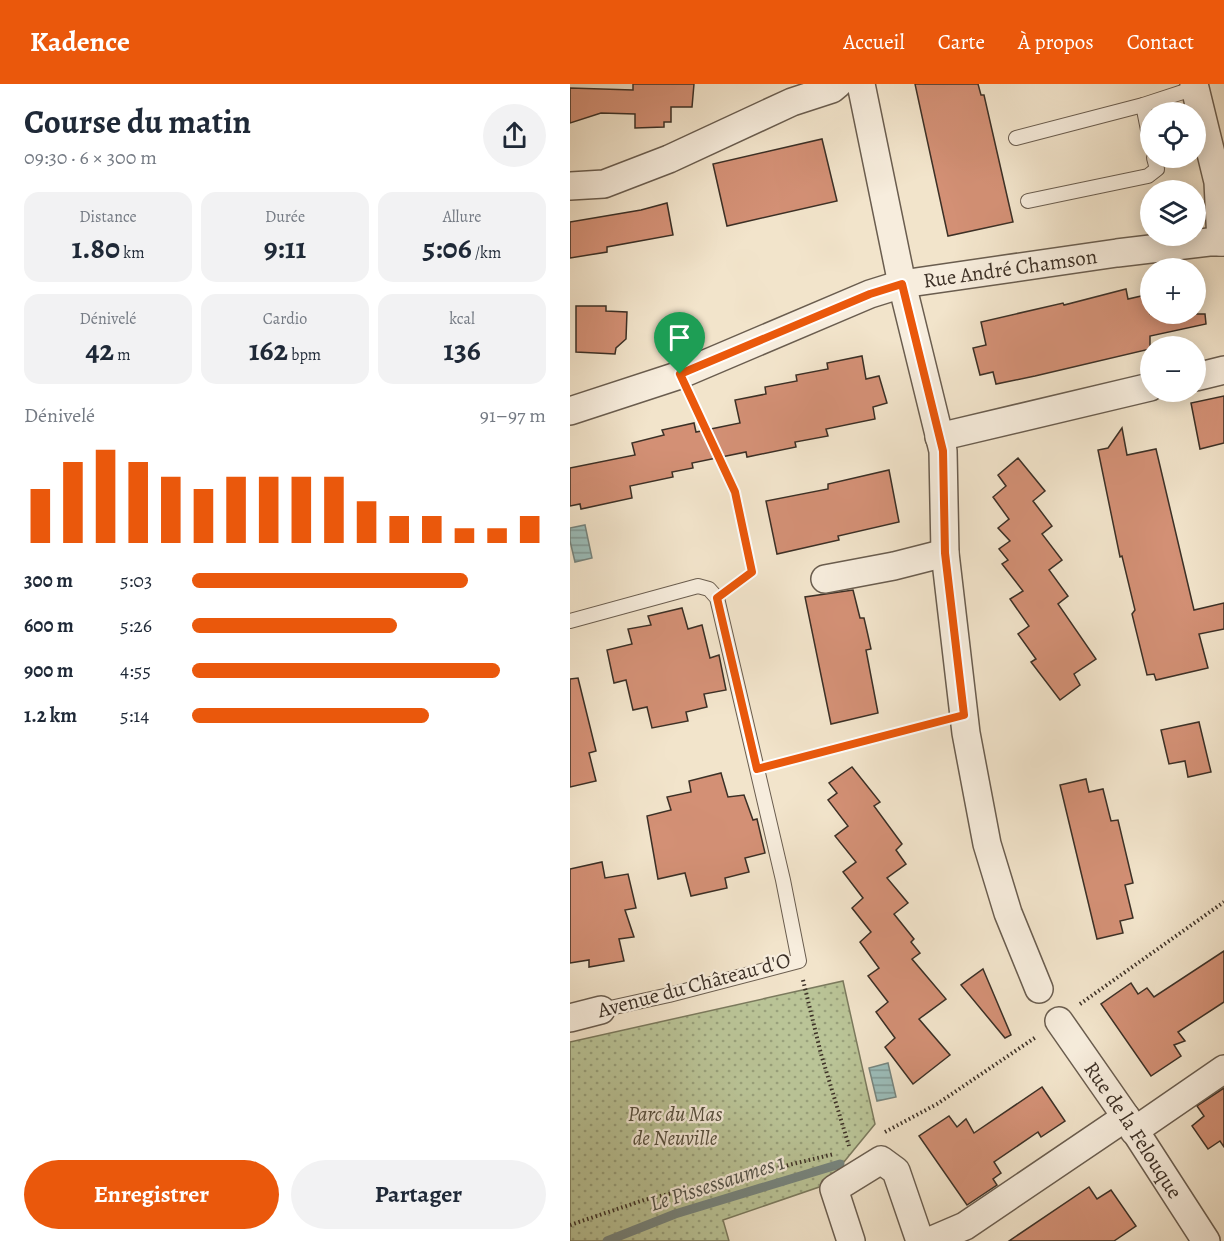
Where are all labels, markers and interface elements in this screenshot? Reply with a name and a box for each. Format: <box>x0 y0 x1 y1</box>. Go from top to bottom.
text: Kadence <box>30 23 130 61</box>
text: Accueil <box>843 28 905 56</box>
text: Carte <box>938 28 985 56</box>
text: À propos <box>1018 28 1094 56</box>
text: Contact <box>1127 28 1194 56</box>
text: Course du matin <box>24 99 251 144</box>
map controls <box>1140 102 1206 402</box>
button: locate <box>1140 102 1206 168</box>
button: share <box>483 104 546 167</box>
text: 09:30 · 6 × 300 m <box>24 144 157 171</box>
button: layers <box>1140 180 1206 246</box>
text: Distance <box>79 206 137 228</box>
text: Durée <box>265 206 305 228</box>
text: Allure <box>443 206 481 228</box>
text: 1.80 <box>72 228 120 268</box>
text: 9:11 <box>264 228 306 268</box>
text: 5:06 <box>423 228 472 268</box>
text: km <box>120 242 144 264</box>
text: /km <box>472 242 501 264</box>
street label: Rue André Chamson <box>921 242 1099 295</box>
button: + <box>1140 258 1206 324</box>
text: Dénivelé <box>80 308 136 330</box>
text: Cardio <box>263 308 307 330</box>
text: kcal <box>449 308 475 330</box>
pin <box>654 312 705 374</box>
icon: arrive <box>663 321 696 354</box>
text: 42 <box>85 330 114 370</box>
text: 162 <box>249 330 288 370</box>
text: 136 <box>443 330 481 370</box>
button: − <box>1140 336 1206 402</box>
text: m <box>114 344 131 366</box>
text: bpm <box>288 344 321 366</box>
text: Dénivelé <box>24 402 95 429</box>
text: 91–97 m <box>480 402 546 429</box>
text: 300 m <box>24 567 73 594</box>
text: 5:03 <box>120 567 152 594</box>
text: 600 m <box>24 612 74 639</box>
text: 5:26 <box>120 612 152 639</box>
text: 900 m <box>24 657 74 684</box>
text: 4:55 <box>120 657 151 684</box>
text: 1.2 km <box>24 702 77 729</box>
text: 5:14 <box>120 702 149 729</box>
street label: Avenue du Château d'O <box>593 946 794 1025</box>
street label: Rue de la Felouque <box>1078 1056 1189 1204</box>
park label: Parc du Mas de Neuville <box>628 1100 722 1152</box>
water label: Le Pissessaumes 1 <box>646 1147 789 1219</box>
button: Enregistrer <box>24 1160 279 1229</box>
button: Partager <box>291 1160 546 1229</box>

